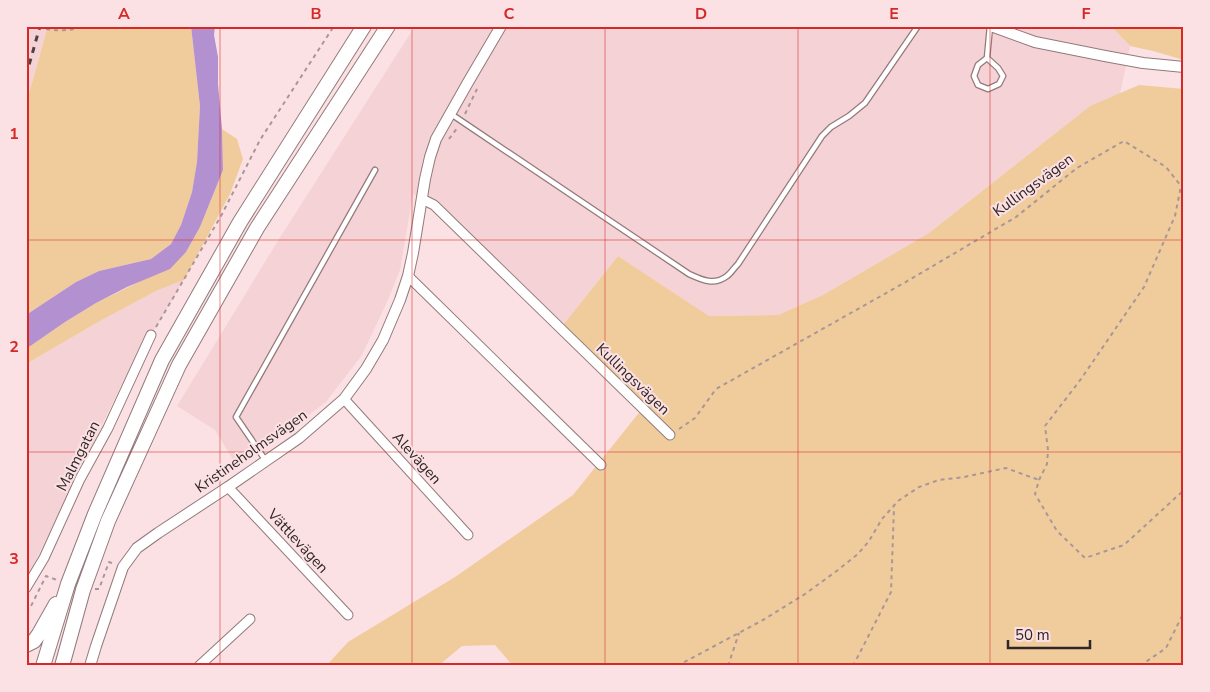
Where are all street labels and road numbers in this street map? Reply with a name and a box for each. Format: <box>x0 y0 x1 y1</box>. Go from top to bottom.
street label: Kullingsvägen <box>989 149 1077 221</box>
street label: Kullingsvägen <box>592 339 674 419</box>
street label: Kristineholmsvägen <box>191 405 311 497</box>
street label: Malmgatan <box>52 417 104 495</box>
street label: Alevägen <box>388 428 446 488</box>
street label: Vättlevägen <box>262 504 333 577</box>

